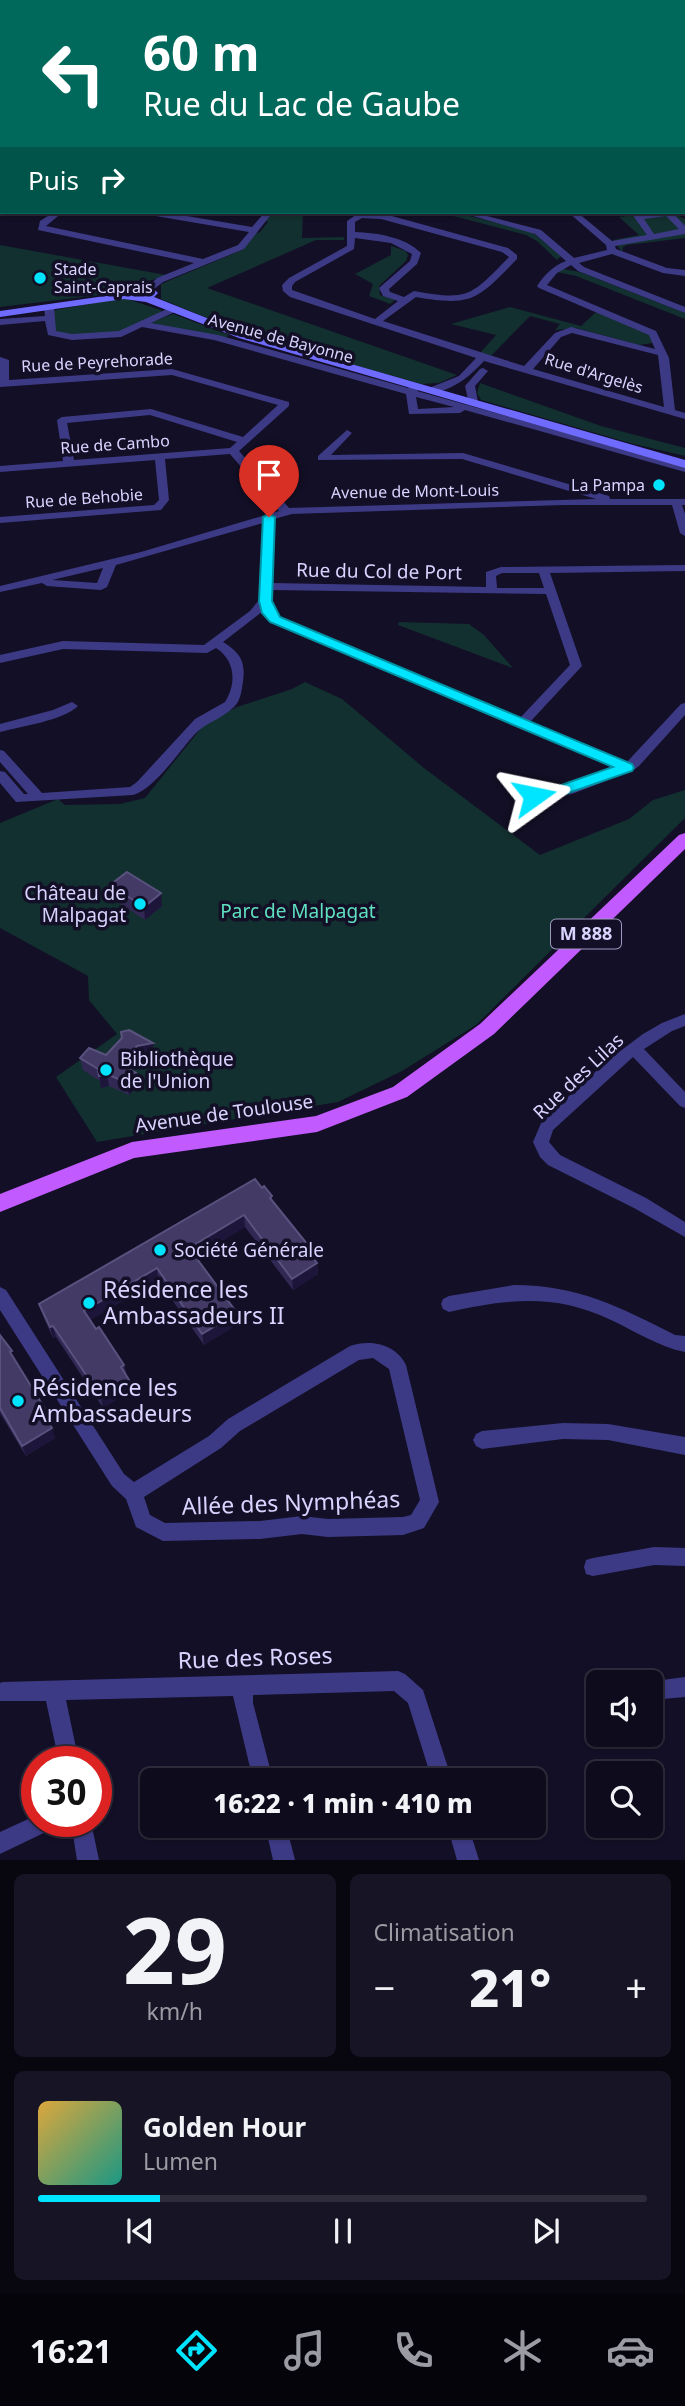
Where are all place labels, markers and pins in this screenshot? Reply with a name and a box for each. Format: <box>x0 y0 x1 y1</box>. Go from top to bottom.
place label: Stade Saint-Caprais <box>54 258 153 298</box>
marker: Stade Saint-Caprais <box>32 270 48 286</box>
pin <box>239 445 299 517</box>
place label: La Pampa <box>571 474 645 496</box>
marker: La Pampa <box>651 477 667 493</box>
place label: Château de Malpagat <box>24 880 126 928</box>
marker: Château de Malpagat <box>132 896 148 912</box>
place label: Bibliothèque de l'Union <box>120 1046 234 1094</box>
marker: Bibliothèque de l'Union <box>98 1062 114 1078</box>
place label: Société Générale <box>174 1237 324 1263</box>
marker: Société Générale <box>152 1242 168 1258</box>
place label: Résidence les Ambassadeurs II <box>103 1273 285 1331</box>
marker: Résidence les Ambassadeurs II <box>81 1295 97 1311</box>
place label: Résidence les Ambassadeurs <box>32 1371 192 1429</box>
marker: Résidence les Ambassadeurs <box>10 1393 26 1409</box>

